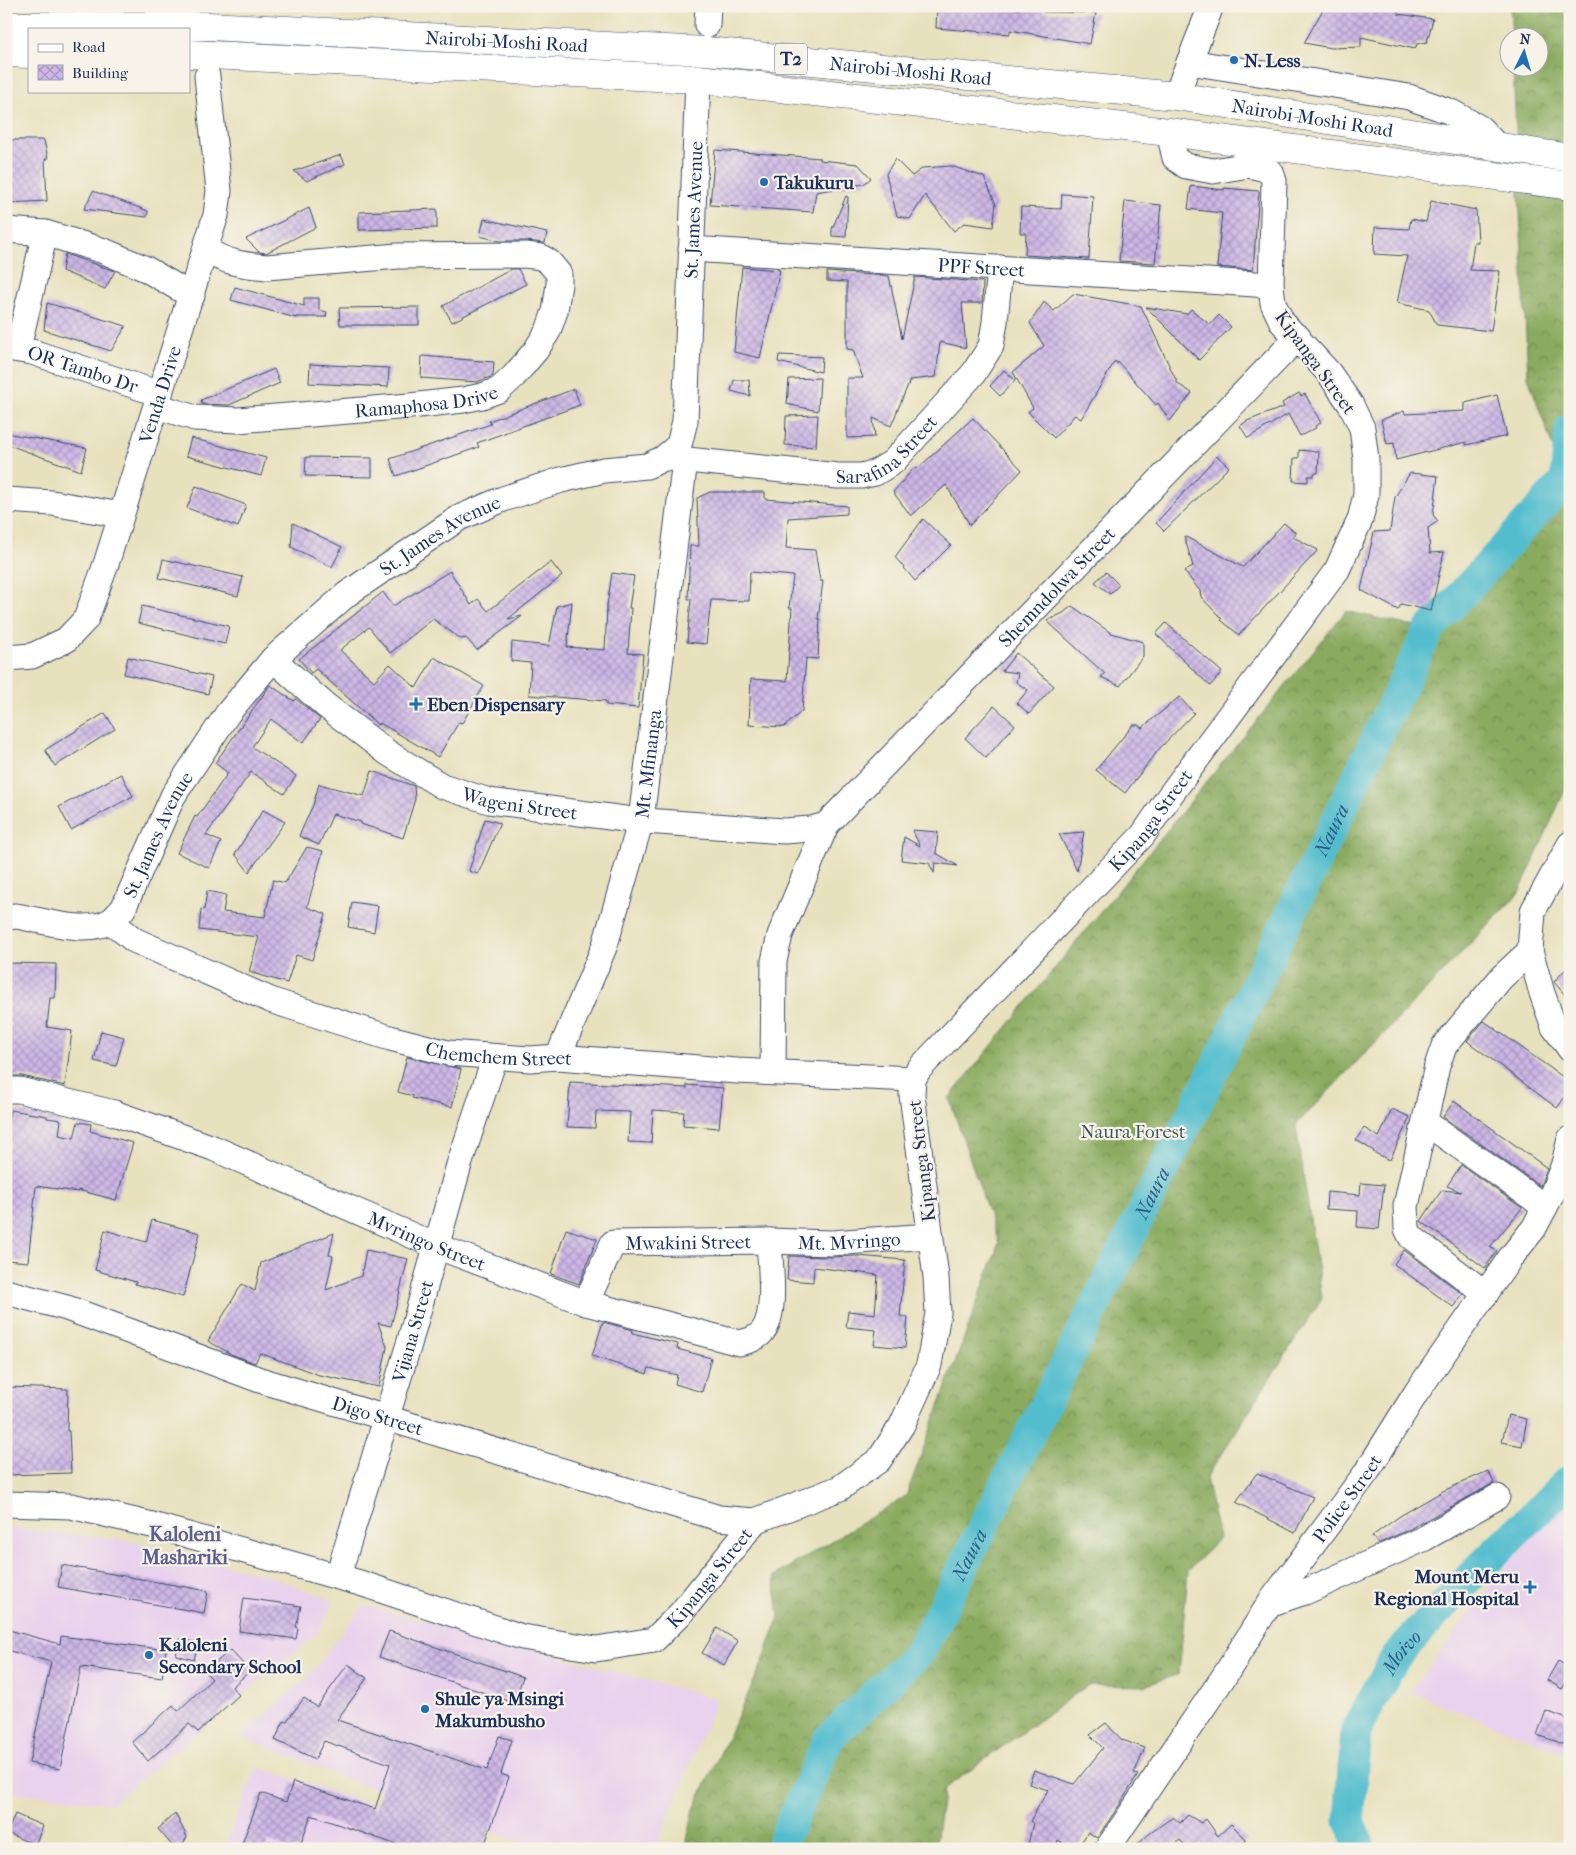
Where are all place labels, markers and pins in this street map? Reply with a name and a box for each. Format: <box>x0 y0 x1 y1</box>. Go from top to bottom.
place label: N. Less <box>1244 50 1301 72</box>
marker: N. Less <box>1228 54 1240 66</box>
place label: Takukuru <box>773 172 854 194</box>
marker: Takukuru <box>758 176 770 188</box>
place label: Eben Dispensary <box>427 694 566 716</box>
marker: Eben Dispensary <box>409 697 423 711</box>
place label: Mount Meru Regional Hospital <box>1374 1566 1520 1610</box>
marker: Mount Meru Regional Hospital <box>1523 1580 1537 1594</box>
place label: Kaloleni Secondary School <box>159 1634 302 1678</box>
marker: Kaloleni Secondary School <box>143 1649 155 1661</box>
place label: Shule ya Msingi Makumbusho <box>434 1688 565 1732</box>
marker: Shule ya Msingi Makumbusho <box>419 1703 431 1715</box>

